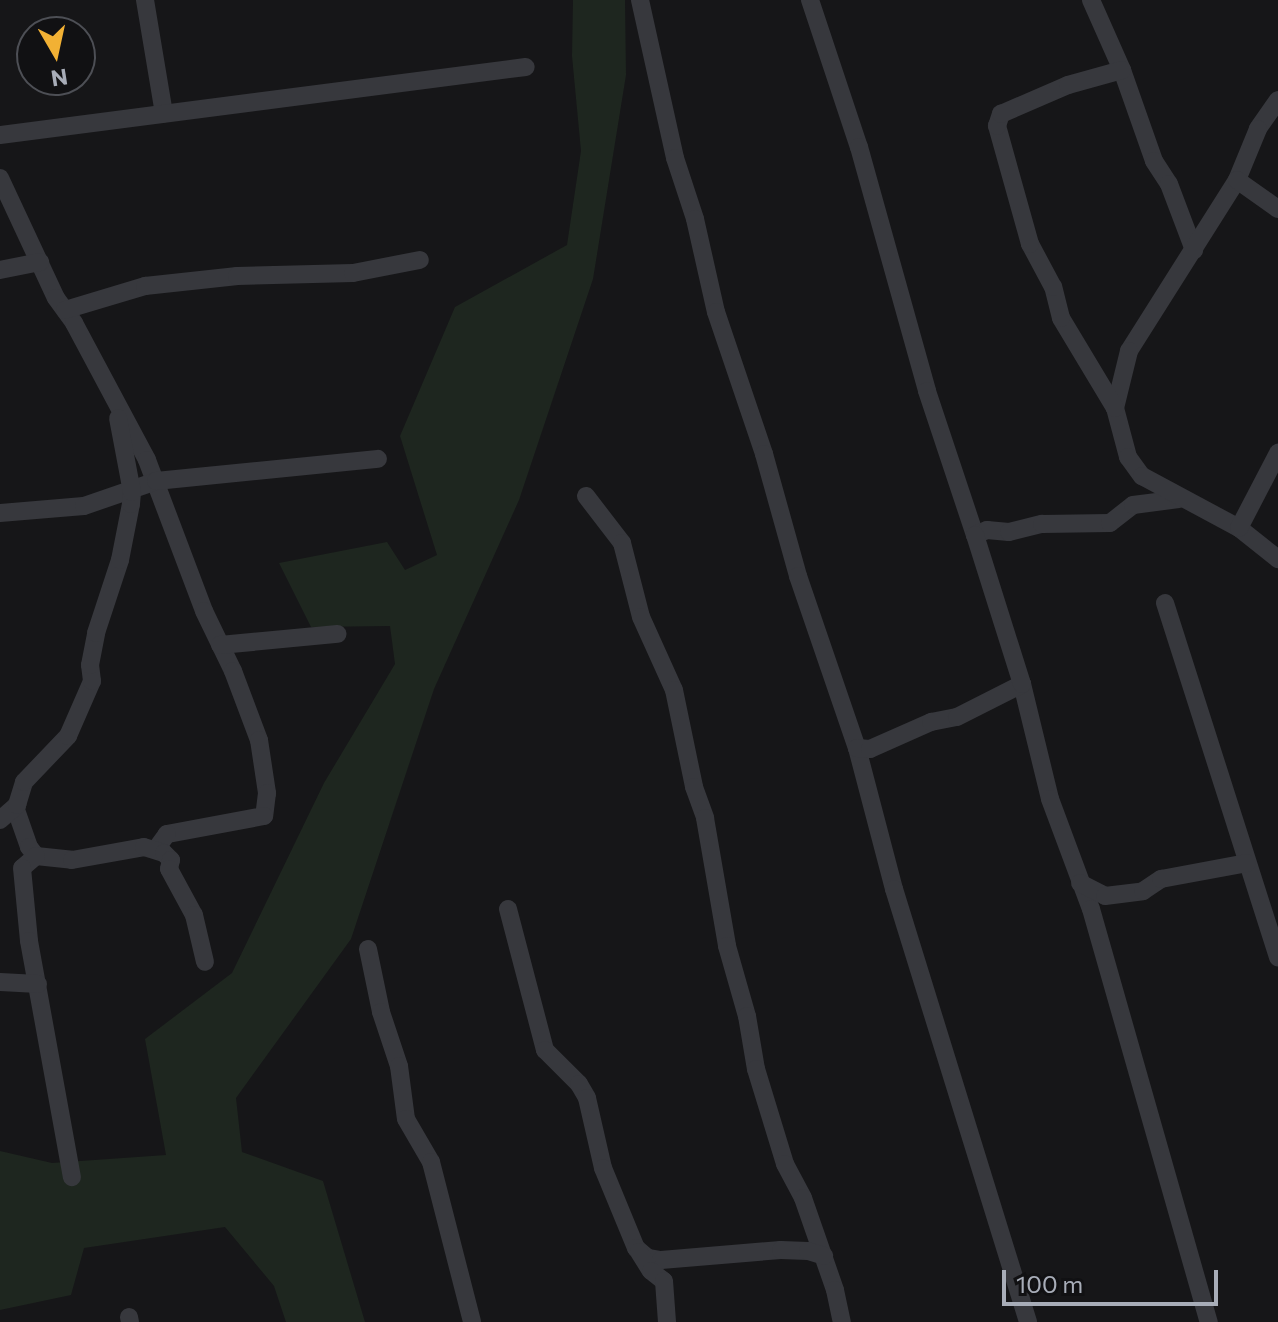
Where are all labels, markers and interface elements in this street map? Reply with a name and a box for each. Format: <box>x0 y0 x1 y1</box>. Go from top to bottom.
north arrow <box>16 16 96 96</box>
text: N <box>49 64 70 93</box>
scale bar <box>1006 1254 1222 1304</box>
text: 100 m <box>1016 1269 1083 1298</box>

